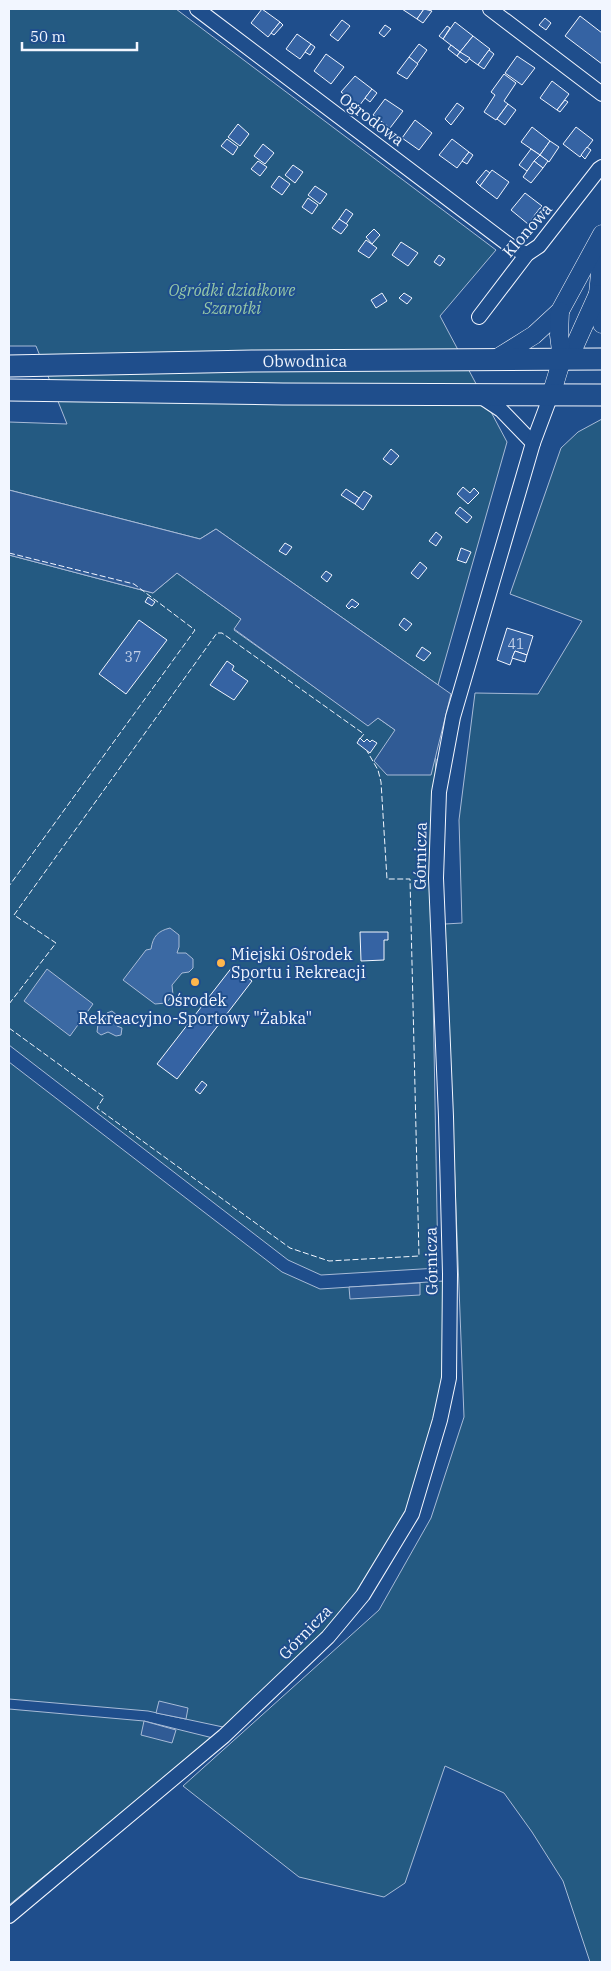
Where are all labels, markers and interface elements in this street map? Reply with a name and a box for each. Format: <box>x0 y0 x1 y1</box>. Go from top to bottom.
scale bar <box>22 20 138 52</box>
text: 50 m <box>30 27 66 46</box>
street label: Ogrodowa <box>336 88 409 150</box>
street label: Klonowa <box>498 199 556 261</box>
park label: Ogródki działkowe Szarotki <box>168 280 296 318</box>
street label: Obwodnica <box>263 350 348 371</box>
house number: 41 <box>508 635 524 653</box>
house number: 37 <box>125 648 141 666</box>
street label: Górnicza <box>409 822 431 890</box>
place label: Miejski Ośrodek Sportu i Rekreacji <box>231 944 366 982</box>
marker: Miejski Ośrodek Sportu i Rekreacji <box>215 957 227 969</box>
marker: Ośrodek Rekreacyjno-Sportowy "Żabka" <box>189 976 201 988</box>
place label: Ośrodek Rekreacyjno-Sportowy "Żabka" <box>78 990 312 1028</box>
street label: Górnicza <box>420 1227 442 1295</box>
street label: Górnicza <box>274 1600 336 1663</box>

